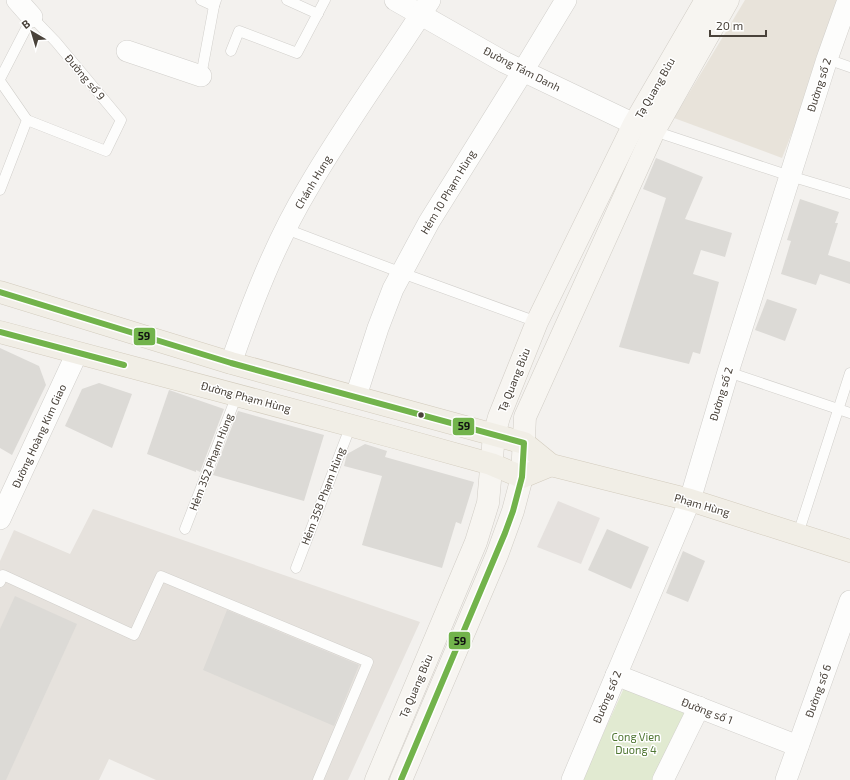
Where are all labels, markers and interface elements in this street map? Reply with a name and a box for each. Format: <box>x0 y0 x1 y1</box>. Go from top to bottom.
north arrow <box>12 12 52 52</box>
scale bar <box>710 12 766 38</box>
text: B <box>19 16 32 31</box>
text: 20 m <box>716 18 743 32</box>
street label: Đường Tám Danh <box>482 44 563 94</box>
street label: Đường số 9 <box>62 51 108 102</box>
street label: Tạ Quang Bửu <box>632 55 678 121</box>
street label: Đường số 2 <box>804 56 833 113</box>
street label: Hẻm 10 Phạm Hùng <box>417 147 479 237</box>
street label: Chánh Hưng <box>291 153 334 211</box>
line badge: 59 <box>133 327 156 346</box>
text: 59 <box>138 329 150 342</box>
street label: Tạ Quang Bửu <box>495 346 533 414</box>
street label: Đường số 2 <box>706 365 735 422</box>
street label: Đường Phạm Hùng <box>200 378 292 416</box>
street label: Đường Hoàng Kim Giao <box>9 382 68 490</box>
unlabelled marker <box>416 410 426 420</box>
street label: Hẻm 352 Phạm Hùng <box>186 411 236 513</box>
line badge: 59 <box>452 417 475 436</box>
text: 59 <box>458 419 470 432</box>
street label: Hẻm 358 Phạm Hùng <box>298 445 348 547</box>
street label: Phạm Hùng <box>673 490 731 520</box>
line badge: 59 <box>448 631 471 650</box>
text: 59 <box>454 634 466 647</box>
street label: Tạ Quang Bửu <box>396 652 436 720</box>
street label: Đường số 6 <box>802 662 833 719</box>
street label: Đường số 2 <box>590 669 623 725</box>
street label: Đường số 1 <box>680 695 735 726</box>
park label: Cong Vien Duong 4 <box>612 730 660 756</box>

